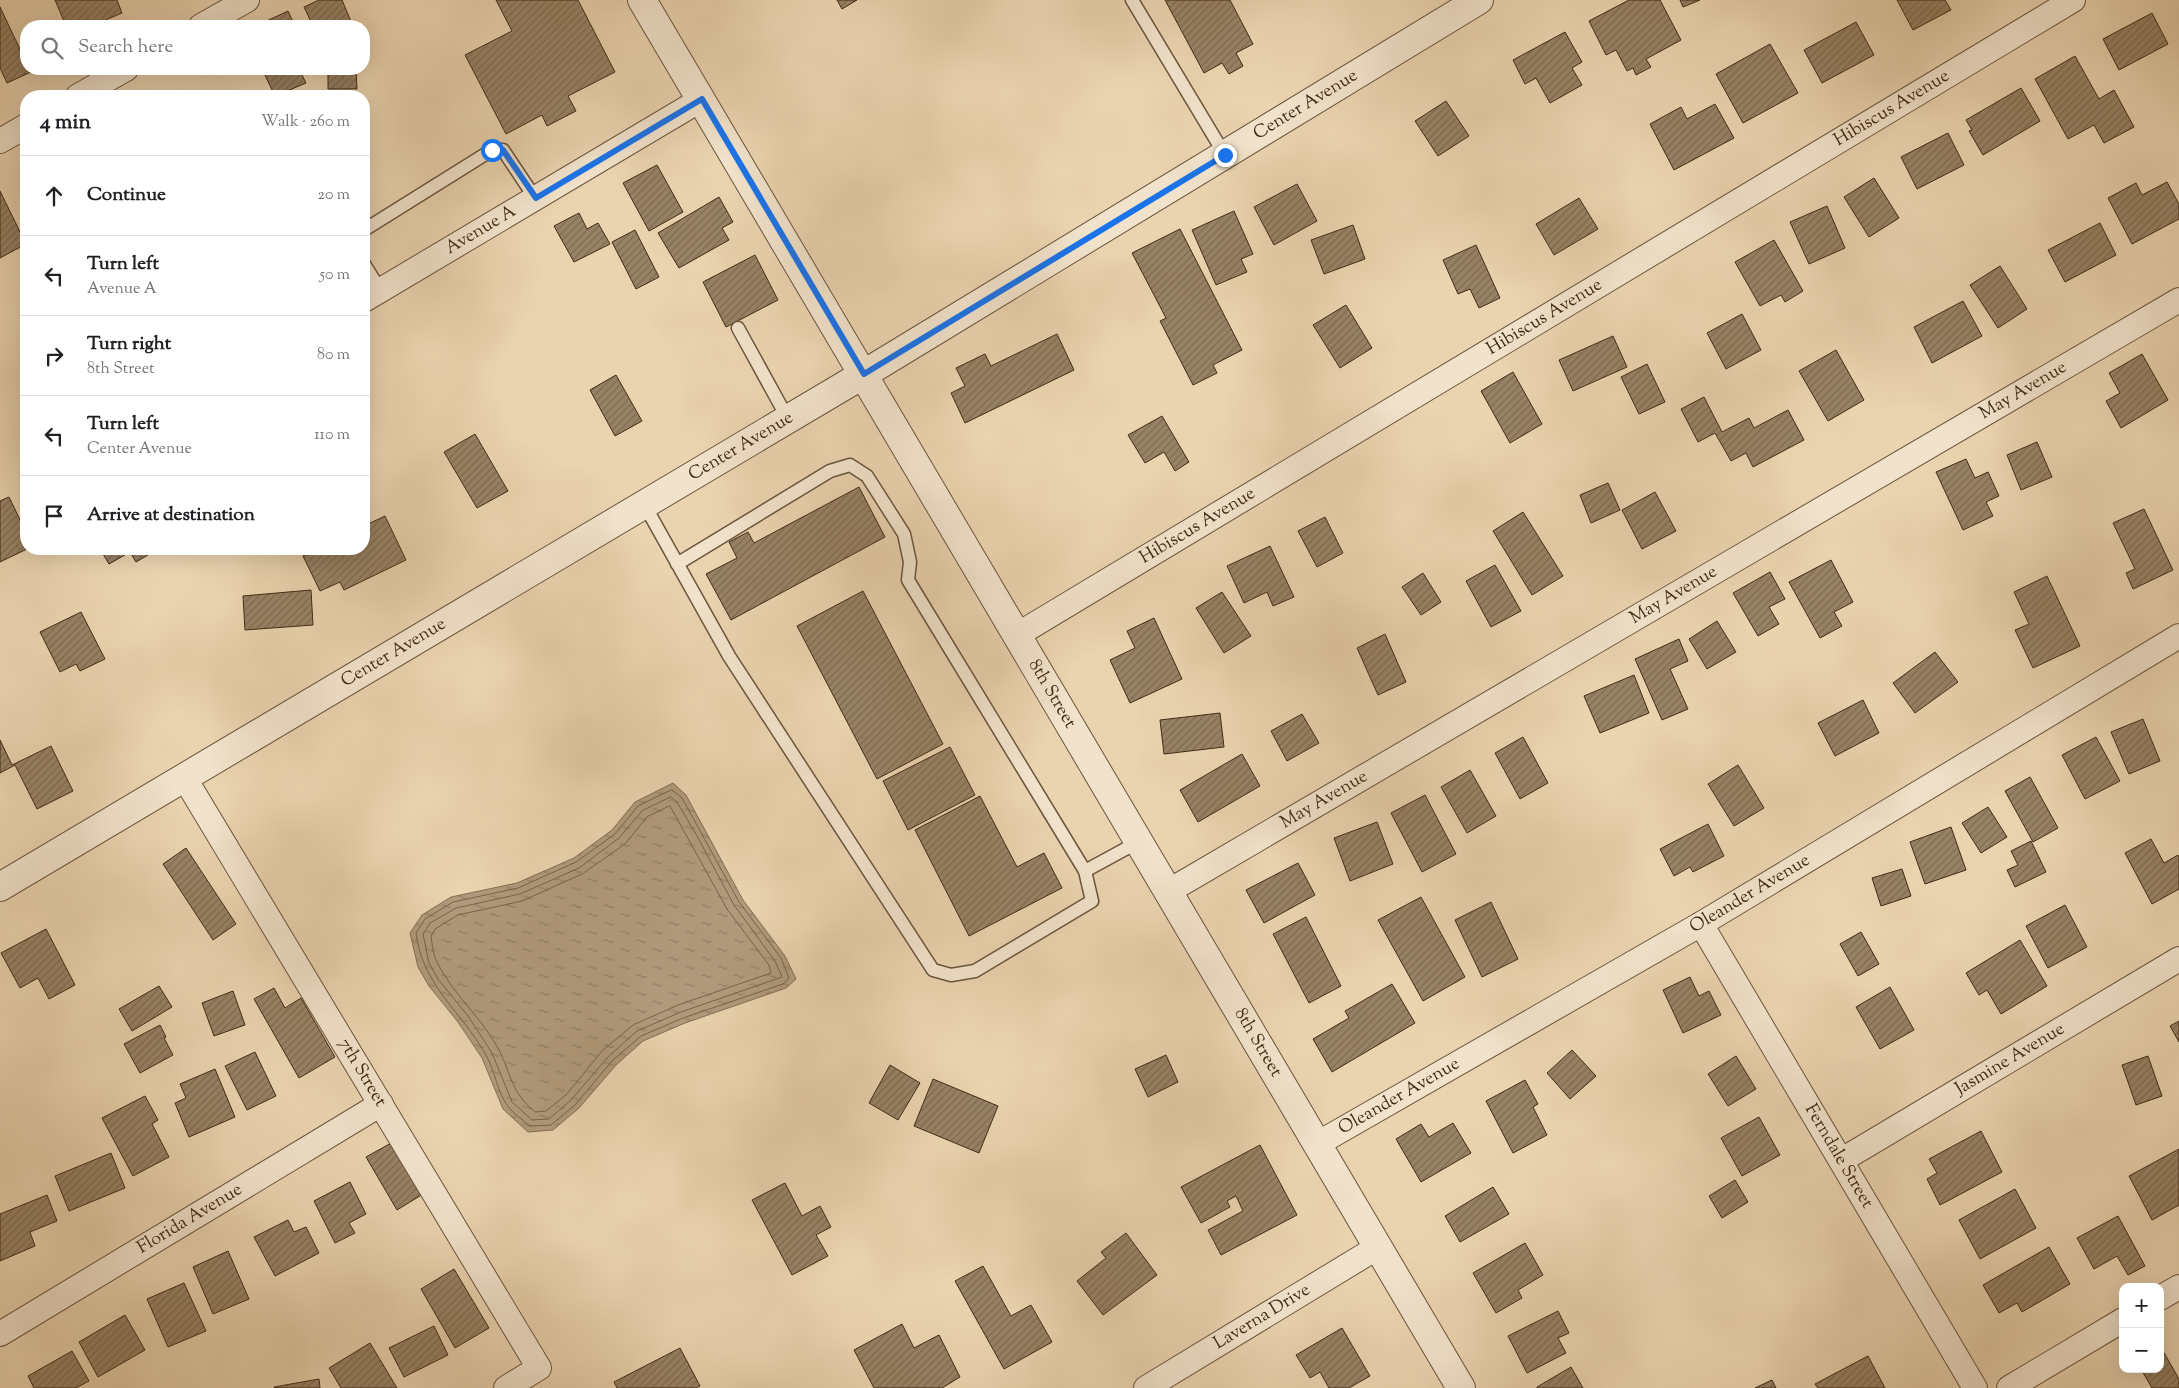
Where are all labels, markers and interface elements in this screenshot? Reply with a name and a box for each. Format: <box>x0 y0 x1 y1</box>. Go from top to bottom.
search box <box>20 20 370 75</box>
icon: search <box>38 34 66 62</box>
text: Search here <box>78 34 173 61</box>
street label: Center Avenue <box>1249 63 1363 147</box>
street label: Hibiscus Avenue <box>1829 64 1955 154</box>
text: 4 min <box>40 108 91 138</box>
text: Walk · 260 m <box>261 111 350 134</box>
route start <box>481 139 504 162</box>
route end <box>1214 144 1237 167</box>
icon: ahead <box>40 182 68 210</box>
text: Continue <box>87 182 166 209</box>
text: 20 m <box>317 184 350 207</box>
street label: Avenue A <box>440 199 522 262</box>
text: Turn left <box>87 251 159 278</box>
icon: left <box>40 262 68 290</box>
text: 50 m <box>319 264 350 287</box>
street label: Hibiscus Avenue <box>1482 273 1608 362</box>
text: Avenue A <box>87 278 157 301</box>
text: Turn right <box>87 331 171 358</box>
icon: right <box>40 342 68 370</box>
text: 80 m <box>317 344 350 367</box>
street label: May Avenue <box>1975 355 2072 427</box>
text: 8th Street <box>87 358 155 381</box>
street label: Center Avenue <box>684 406 799 488</box>
text: Turn left <box>87 411 159 438</box>
icon: left <box>40 422 68 450</box>
text: 110 m <box>314 424 350 447</box>
text: Center Avenue <box>87 438 192 461</box>
street label: Hibiscus Avenue <box>1135 481 1261 571</box>
icon: arrive <box>40 502 68 530</box>
text: Arrive at destination <box>87 502 255 529</box>
street label: May Avenue <box>1625 560 1723 631</box>
street label: Center Avenue <box>336 612 451 695</box>
street label: 8th Street <box>1021 655 1082 734</box>
street label: May Avenue <box>1276 764 1373 836</box>
street label: Oleander Avenue <box>1685 848 1815 941</box>
street label: 8th Street <box>1227 1004 1288 1082</box>
street label: Jasmine Avenue <box>1950 1017 2070 1103</box>
street label: 7th Street <box>331 1033 392 1112</box>
street label: Oleander Avenue <box>1334 1052 1465 1142</box>
street label: Ferndale Street <box>1797 1099 1879 1214</box>
street label: Florida Avenue <box>132 1177 248 1261</box>
street label: Laverna Drive <box>1209 1278 1316 1357</box>
map controls <box>2119 1283 2164 1373</box>
button: + <box>2119 1283 2164 1328</box>
button: − <box>2119 1328 2164 1373</box>

